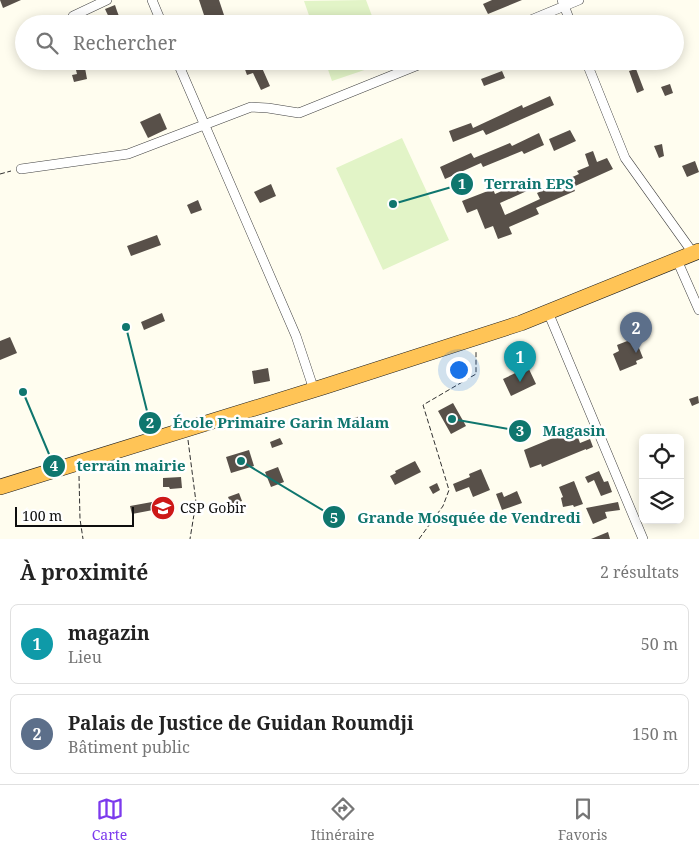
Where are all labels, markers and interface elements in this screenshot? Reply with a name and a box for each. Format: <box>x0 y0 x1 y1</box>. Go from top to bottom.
search box <box>15 15 684 70</box>
icon: search <box>33 29 61 57</box>
text: Rechercher <box>73 30 177 56</box>
callout: Terrain EPS <box>449 169 584 199</box>
text: 1 <box>458 173 466 193</box>
text: Terrain EPS <box>484 173 574 193</box>
pin: 2 <box>620 312 652 353</box>
pin: 1 <box>504 341 536 382</box>
your location <box>446 357 472 383</box>
callout: École Primaire Garin Malam <box>138 408 400 438</box>
text: 2 <box>146 412 154 432</box>
text: École Primaire Garin Malam <box>173 412 390 432</box>
callout: Magasin <box>508 416 616 446</box>
text: 3 <box>516 420 524 440</box>
text: Magasin <box>542 420 606 440</box>
map controls <box>639 434 684 524</box>
button: locate <box>639 434 684 479</box>
callout: terrain mairie <box>42 451 196 481</box>
text: 4 <box>50 455 59 475</box>
text: terrain mairie <box>76 455 186 475</box>
button: layers <box>639 479 684 524</box>
school or university icon: CSP Gobir <box>150 495 176 521</box>
place label: CSP Gobir <box>180 498 246 517</box>
callout: Grande Mosquée de Vendredi <box>322 502 590 532</box>
scale bar <box>15 504 134 527</box>
text: 100 m <box>22 506 62 525</box>
text: 5 <box>330 507 338 527</box>
text: Grande Mosquée de Vendredi <box>357 507 581 527</box>
text: À proximité <box>20 558 148 586</box>
text: 2 résultats <box>600 561 679 583</box>
text: magazin <box>68 620 150 646</box>
text: 1 <box>32 633 42 655</box>
text: 50 m <box>641 633 678 655</box>
text: Lieu <box>68 646 102 668</box>
text: Palais de Justice de Guidan Roumdji <box>68 710 414 736</box>
text: 2 <box>32 723 42 745</box>
text: 150 m <box>632 723 678 745</box>
text: Bâtiment public <box>68 736 190 758</box>
tab: Carte <box>92 795 127 844</box>
tab: Itinéraire <box>311 795 375 844</box>
tab: Favoris <box>558 795 607 844</box>

